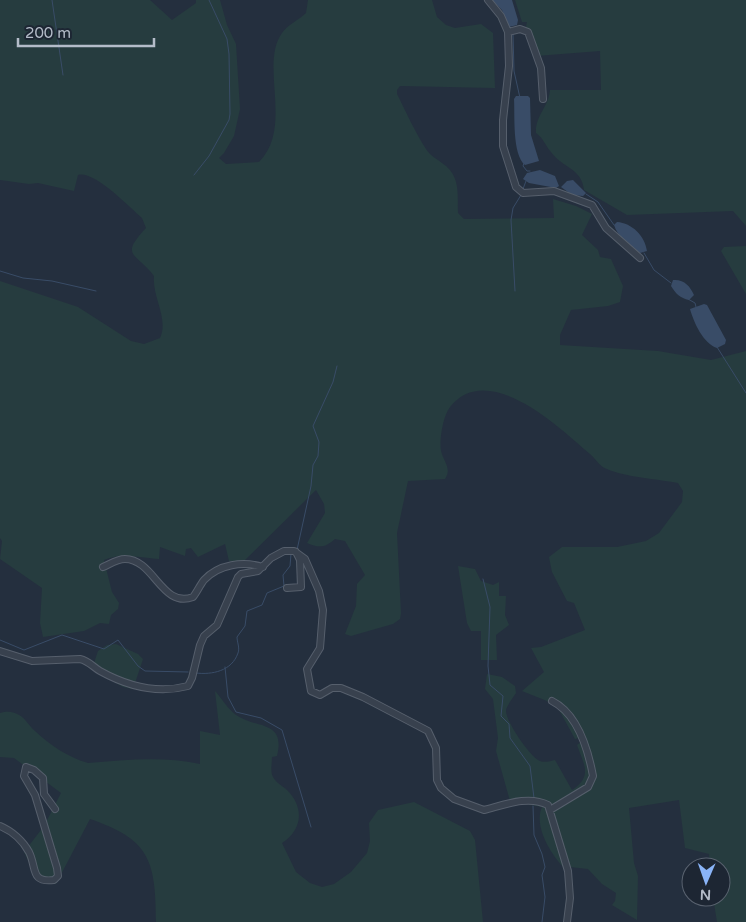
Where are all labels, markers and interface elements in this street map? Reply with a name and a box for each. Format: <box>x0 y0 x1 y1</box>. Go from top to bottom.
scale bar <box>18 15 154 47</box>
text: 200 m <box>25 24 71 42</box>
north arrow <box>681 857 731 907</box>
text: N <box>700 886 711 903</box>

